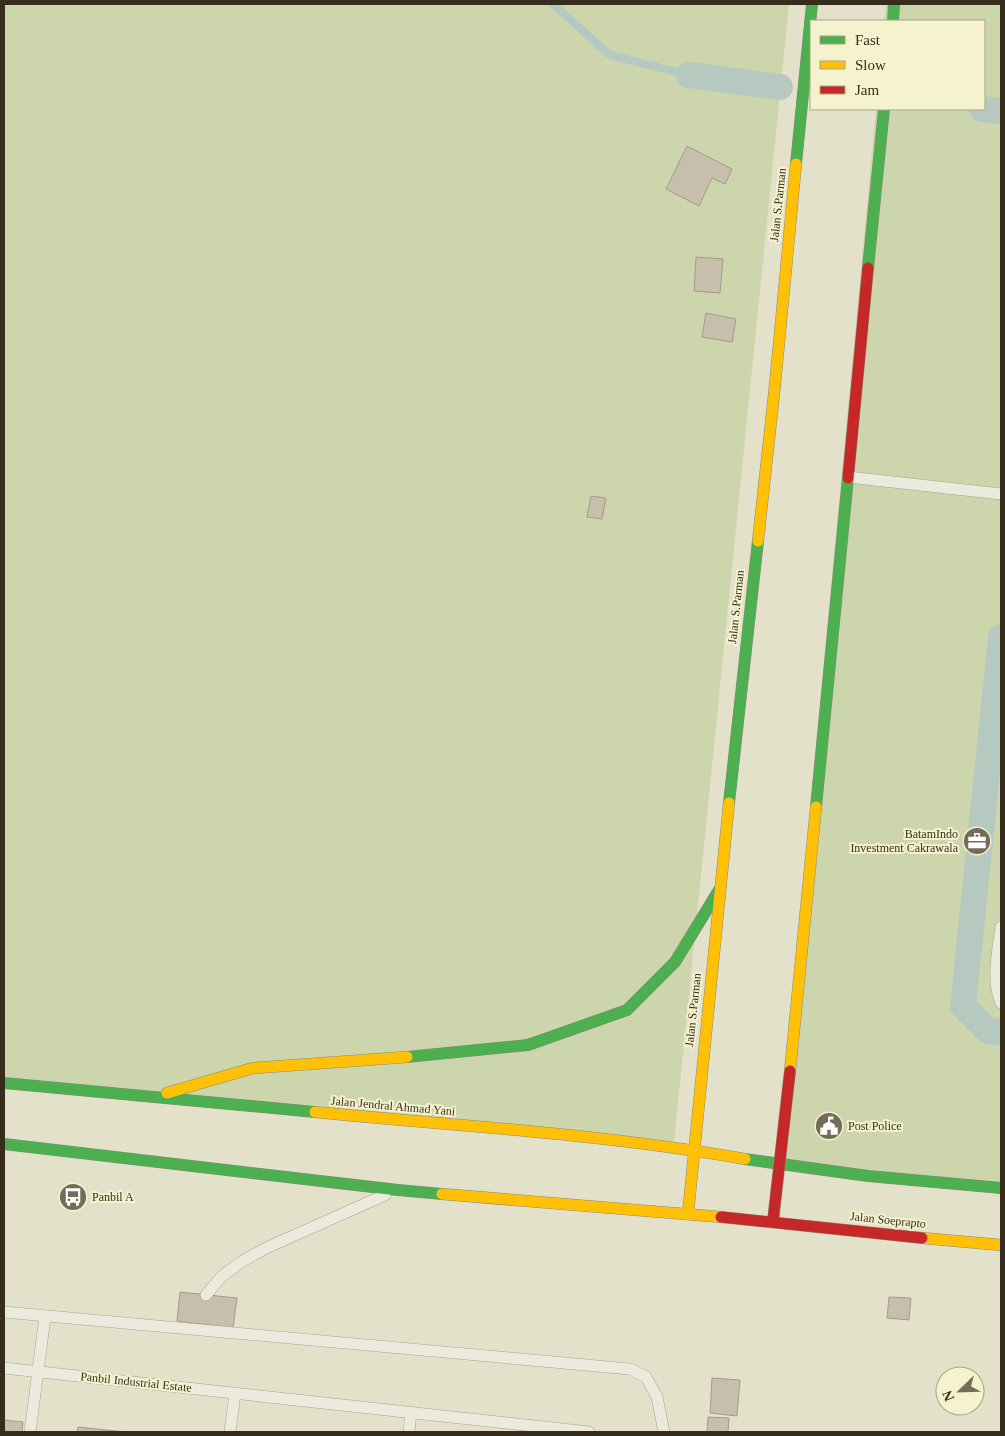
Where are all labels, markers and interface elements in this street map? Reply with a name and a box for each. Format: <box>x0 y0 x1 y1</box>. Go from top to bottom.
legend <box>810 20 985 110</box>
text: Fast <box>855 32 881 48</box>
text: Slow <box>855 57 886 73</box>
text: Jam <box>855 82 879 98</box>
street label: Jalan S.Parman <box>767 167 789 243</box>
street label: Jalan S.Parman <box>725 569 747 645</box>
office icon: BatamIndo Investment Cakrawala <box>962 826 992 856</box>
place label: BatamIndo Investment Cakrawala <box>850 827 959 855</box>
street label: Jalan S.Parman <box>682 972 704 1048</box>
street label: Jalan Jendral Ahmad Yani <box>330 1094 456 1118</box>
public building icon: Post Police <box>814 1111 844 1141</box>
place label: Post Police <box>848 1119 902 1133</box>
bus stop icon: Panbil A <box>58 1182 88 1212</box>
place label: Panbil A <box>92 1190 134 1204</box>
street label: Jalan Soeprapto <box>849 1209 927 1231</box>
north arrow <box>935 1366 985 1416</box>
street label: Panbil Industrial Estate <box>80 1369 192 1395</box>
text: N <box>940 1388 957 1403</box>

